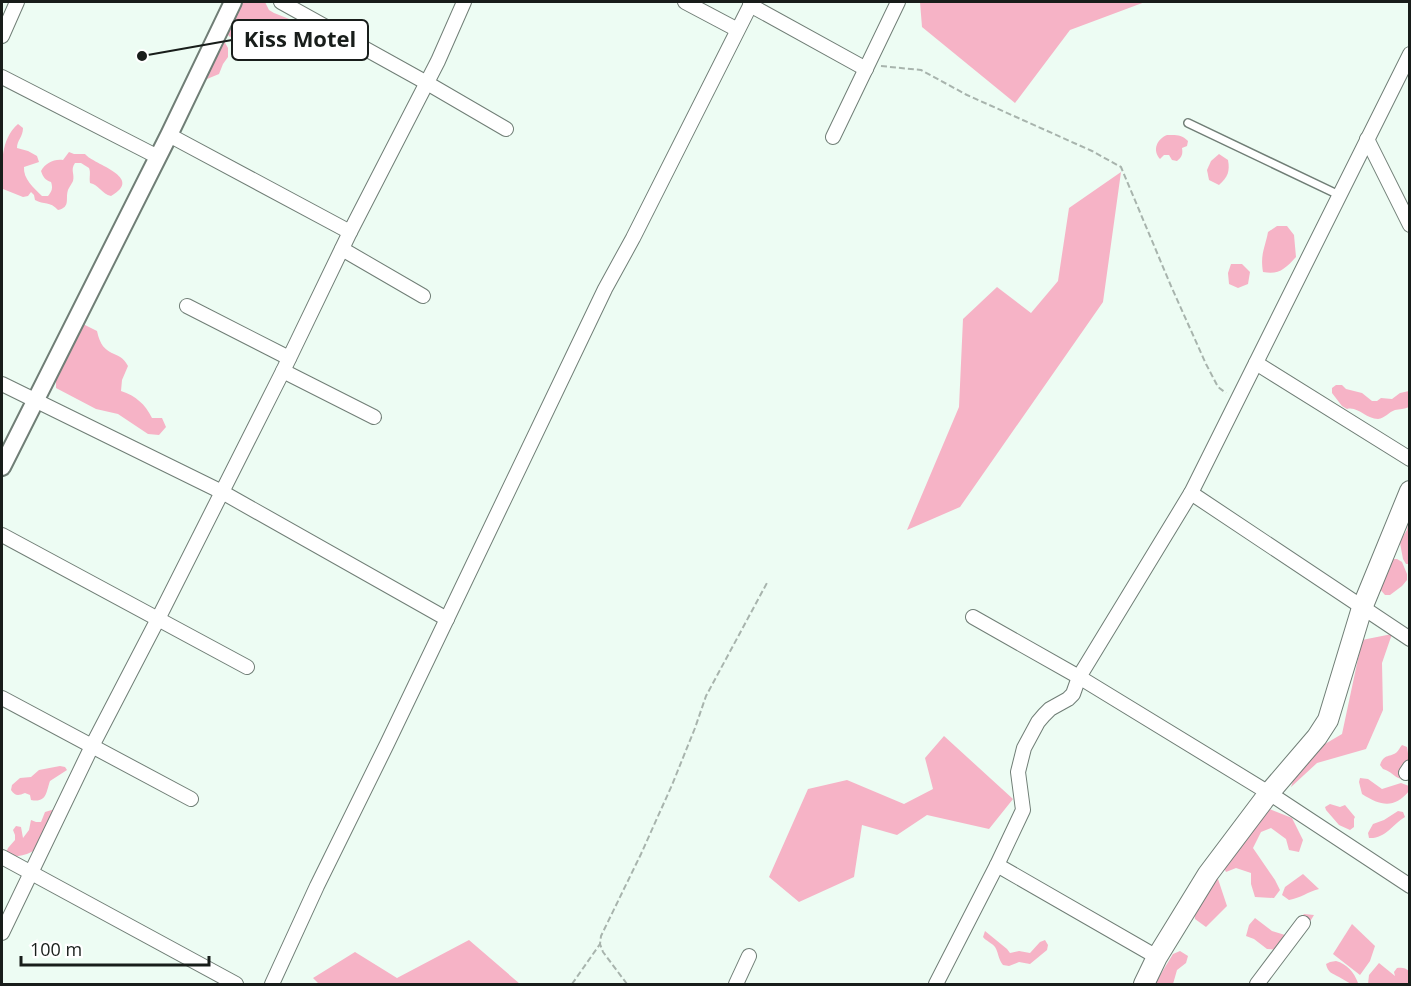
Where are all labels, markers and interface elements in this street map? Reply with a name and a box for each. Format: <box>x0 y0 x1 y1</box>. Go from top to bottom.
callout: Kiss Motel <box>232 20 368 60</box>
text: Kiss Motel <box>244 23 356 53</box>
scale bar <box>21 929 208 967</box>
text: 100 m <box>30 937 82 961</box>

